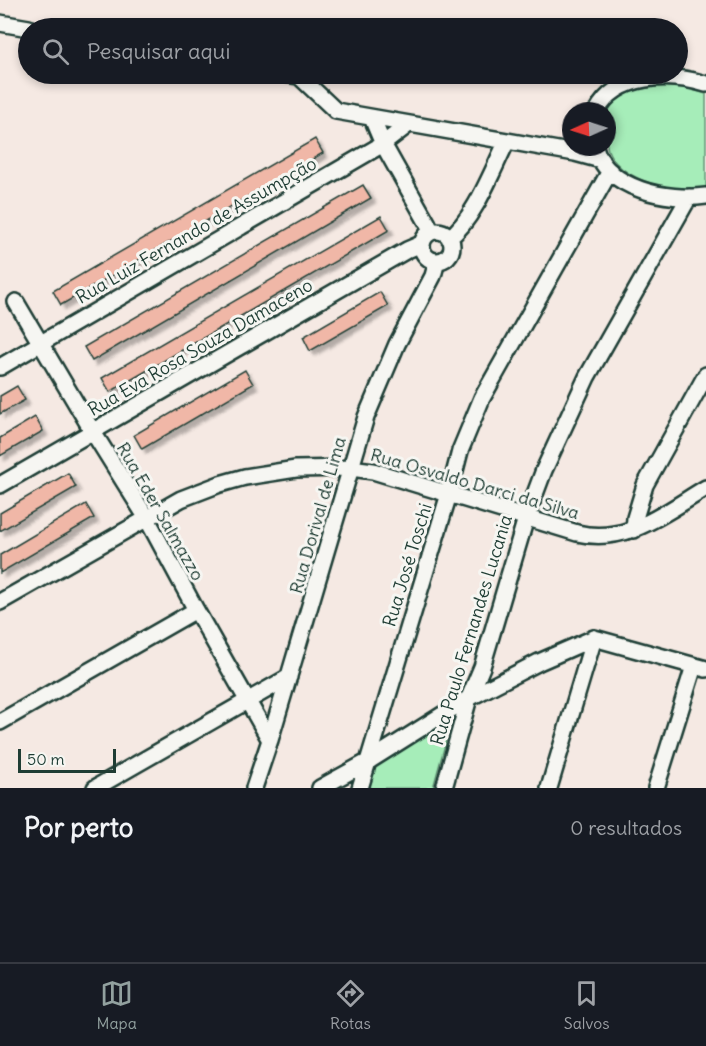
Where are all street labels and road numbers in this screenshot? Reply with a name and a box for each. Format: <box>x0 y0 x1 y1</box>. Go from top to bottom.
street label: Rua Luiz Fernando de Assumpção <box>72 152 320 308</box>
street label: Rua Eva Rosa Souza Damaceno <box>83 273 317 421</box>
street label: Rua Dorival de Lima <box>284 434 350 596</box>
street label: Rua Eder Salmazzo <box>112 438 210 584</box>
street label: Rua Osvaldo Darci da Silva <box>368 442 582 524</box>
street label: Rua José Toschi <box>377 500 437 630</box>
street label: Rua Paulo Fernandes Lucania <box>425 512 517 748</box>

